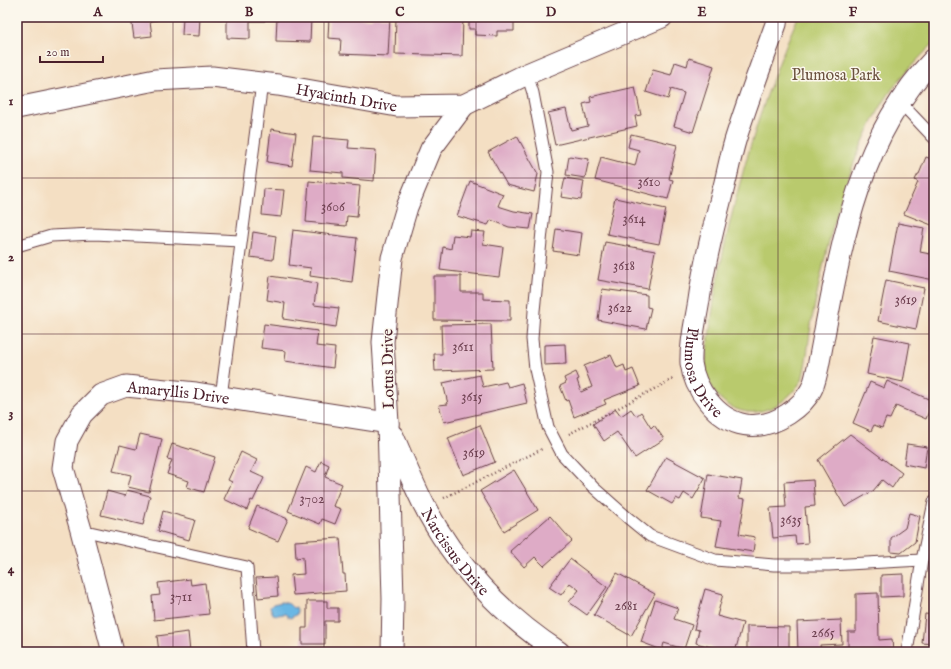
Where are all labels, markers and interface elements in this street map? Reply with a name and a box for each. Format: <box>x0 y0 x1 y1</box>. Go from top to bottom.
text: A <box>93 4 104 21</box>
text: B <box>245 4 254 21</box>
text: C <box>395 4 405 21</box>
text: D <box>546 4 557 21</box>
text: E <box>697 4 707 21</box>
text: F <box>849 4 858 21</box>
scale bar <box>40 38 103 64</box>
text: 20 m <box>46 45 69 60</box>
park label: Plumosa Park <box>791 66 881 86</box>
street label: Hyacinth Drive <box>294 80 398 118</box>
text: 1 <box>9 93 14 110</box>
house number: 3610 <box>637 173 661 191</box>
house number: 3606 <box>321 198 346 216</box>
house number: 3614 <box>622 210 646 228</box>
text: 2 <box>8 249 14 266</box>
house number: 3618 <box>613 257 635 275</box>
house number: 3619 <box>895 291 917 309</box>
house number: 3622 <box>608 299 633 317</box>
street label: Plumosa Drive <box>679 325 726 423</box>
street label: Lotus Drive <box>378 329 400 409</box>
house number: 3611 <box>452 338 474 356</box>
street label: Amaryllis Drive <box>125 378 231 410</box>
house number: 3615 <box>461 388 483 406</box>
text: 3 <box>9 405 14 422</box>
house number: 3619 <box>463 444 485 462</box>
house number: 3702 <box>299 490 325 508</box>
street label: Narcissus Drive <box>416 505 493 601</box>
house number: 3635 <box>780 511 802 529</box>
text: 4 <box>8 561 15 578</box>
house number: 3711 <box>170 588 192 606</box>
house number: 2681 <box>614 597 638 615</box>
house number: 2665 <box>811 624 835 642</box>

